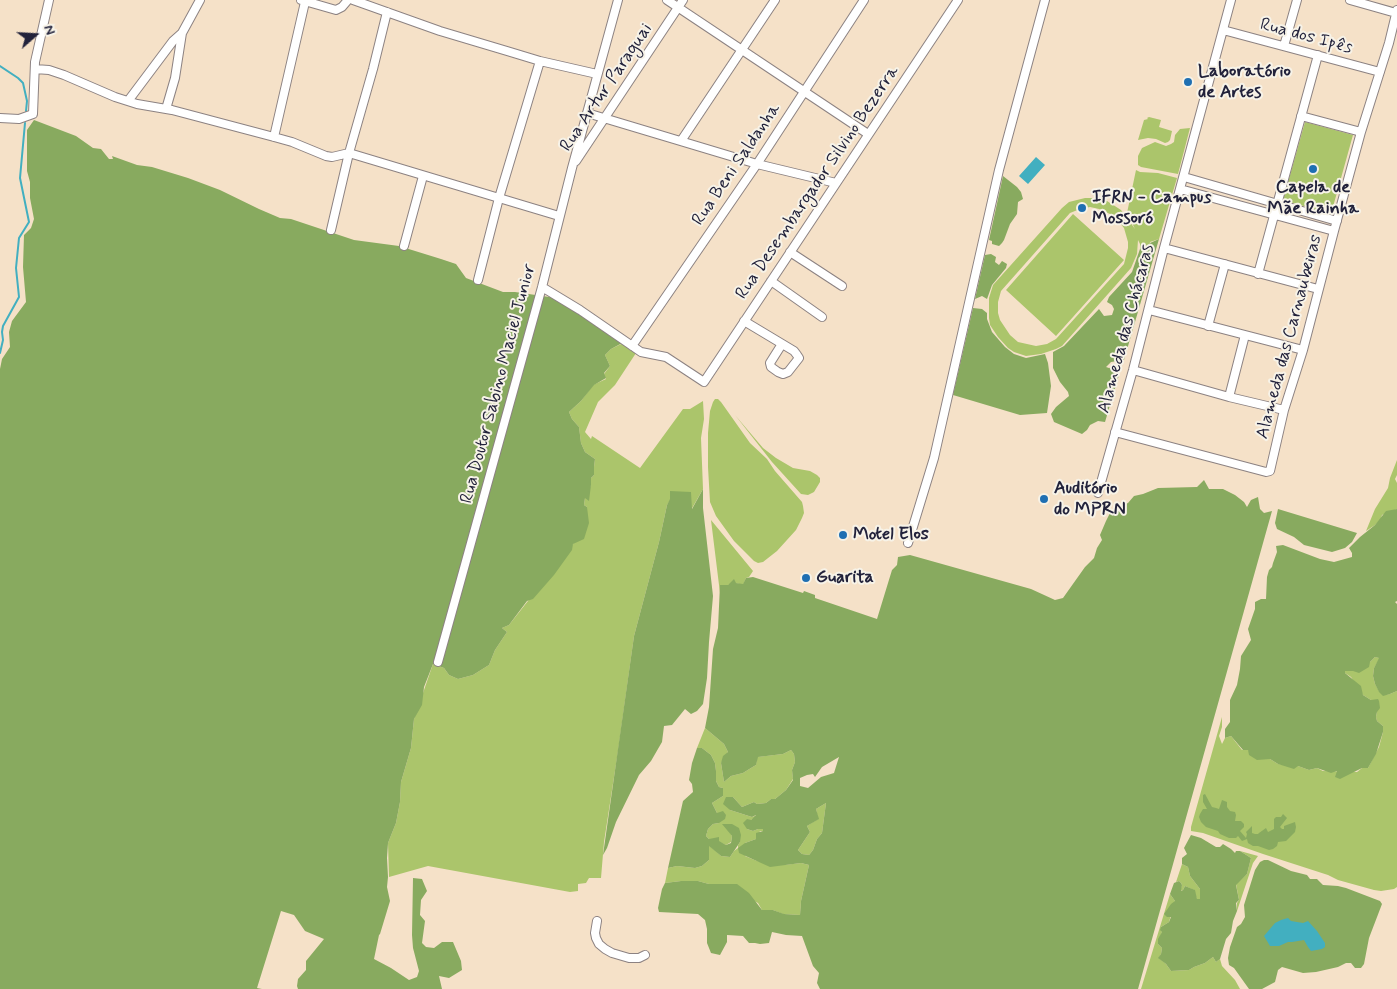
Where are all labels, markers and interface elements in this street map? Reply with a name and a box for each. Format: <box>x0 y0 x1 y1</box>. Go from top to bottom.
north arrow <box>10 10 60 60</box>
street label: Rua dos Ipês <box>1257 14 1355 60</box>
street label: Rua Artur Paraguai <box>556 20 658 156</box>
text: N <box>39 23 59 37</box>
place label: Laboratório de Artes <box>1198 61 1291 104</box>
street label: Rua Desembargador Silvino Bezerra <box>732 62 904 304</box>
marker: Laboratório de Artes <box>1182 76 1194 88</box>
street label: Rua Beni Saldanha <box>688 100 786 230</box>
marker: Capela de Mãe Rainha <box>1307 163 1319 175</box>
place label: Capela de Mãe Rainha <box>1267 177 1359 220</box>
place label: IFRN - Campus Mossoró <box>1092 187 1211 230</box>
marker: IFRN - Campus Mossoró <box>1076 202 1088 214</box>
street label: Alameda das Carnaubeiras <box>1252 232 1328 442</box>
street label: Alameda das Chácaras <box>1094 242 1160 416</box>
street label: Rua Doutor Sabino Maciel Junior <box>457 262 541 506</box>
place label: Auditório do MPRN <box>1054 478 1126 520</box>
marker: Auditório do MPRN <box>1038 493 1050 505</box>
place label: Motel Elos <box>853 524 929 546</box>
marker: Motel Elos <box>837 529 849 541</box>
place label: Guarita <box>816 567 874 589</box>
marker: Guarita <box>800 572 812 584</box>

